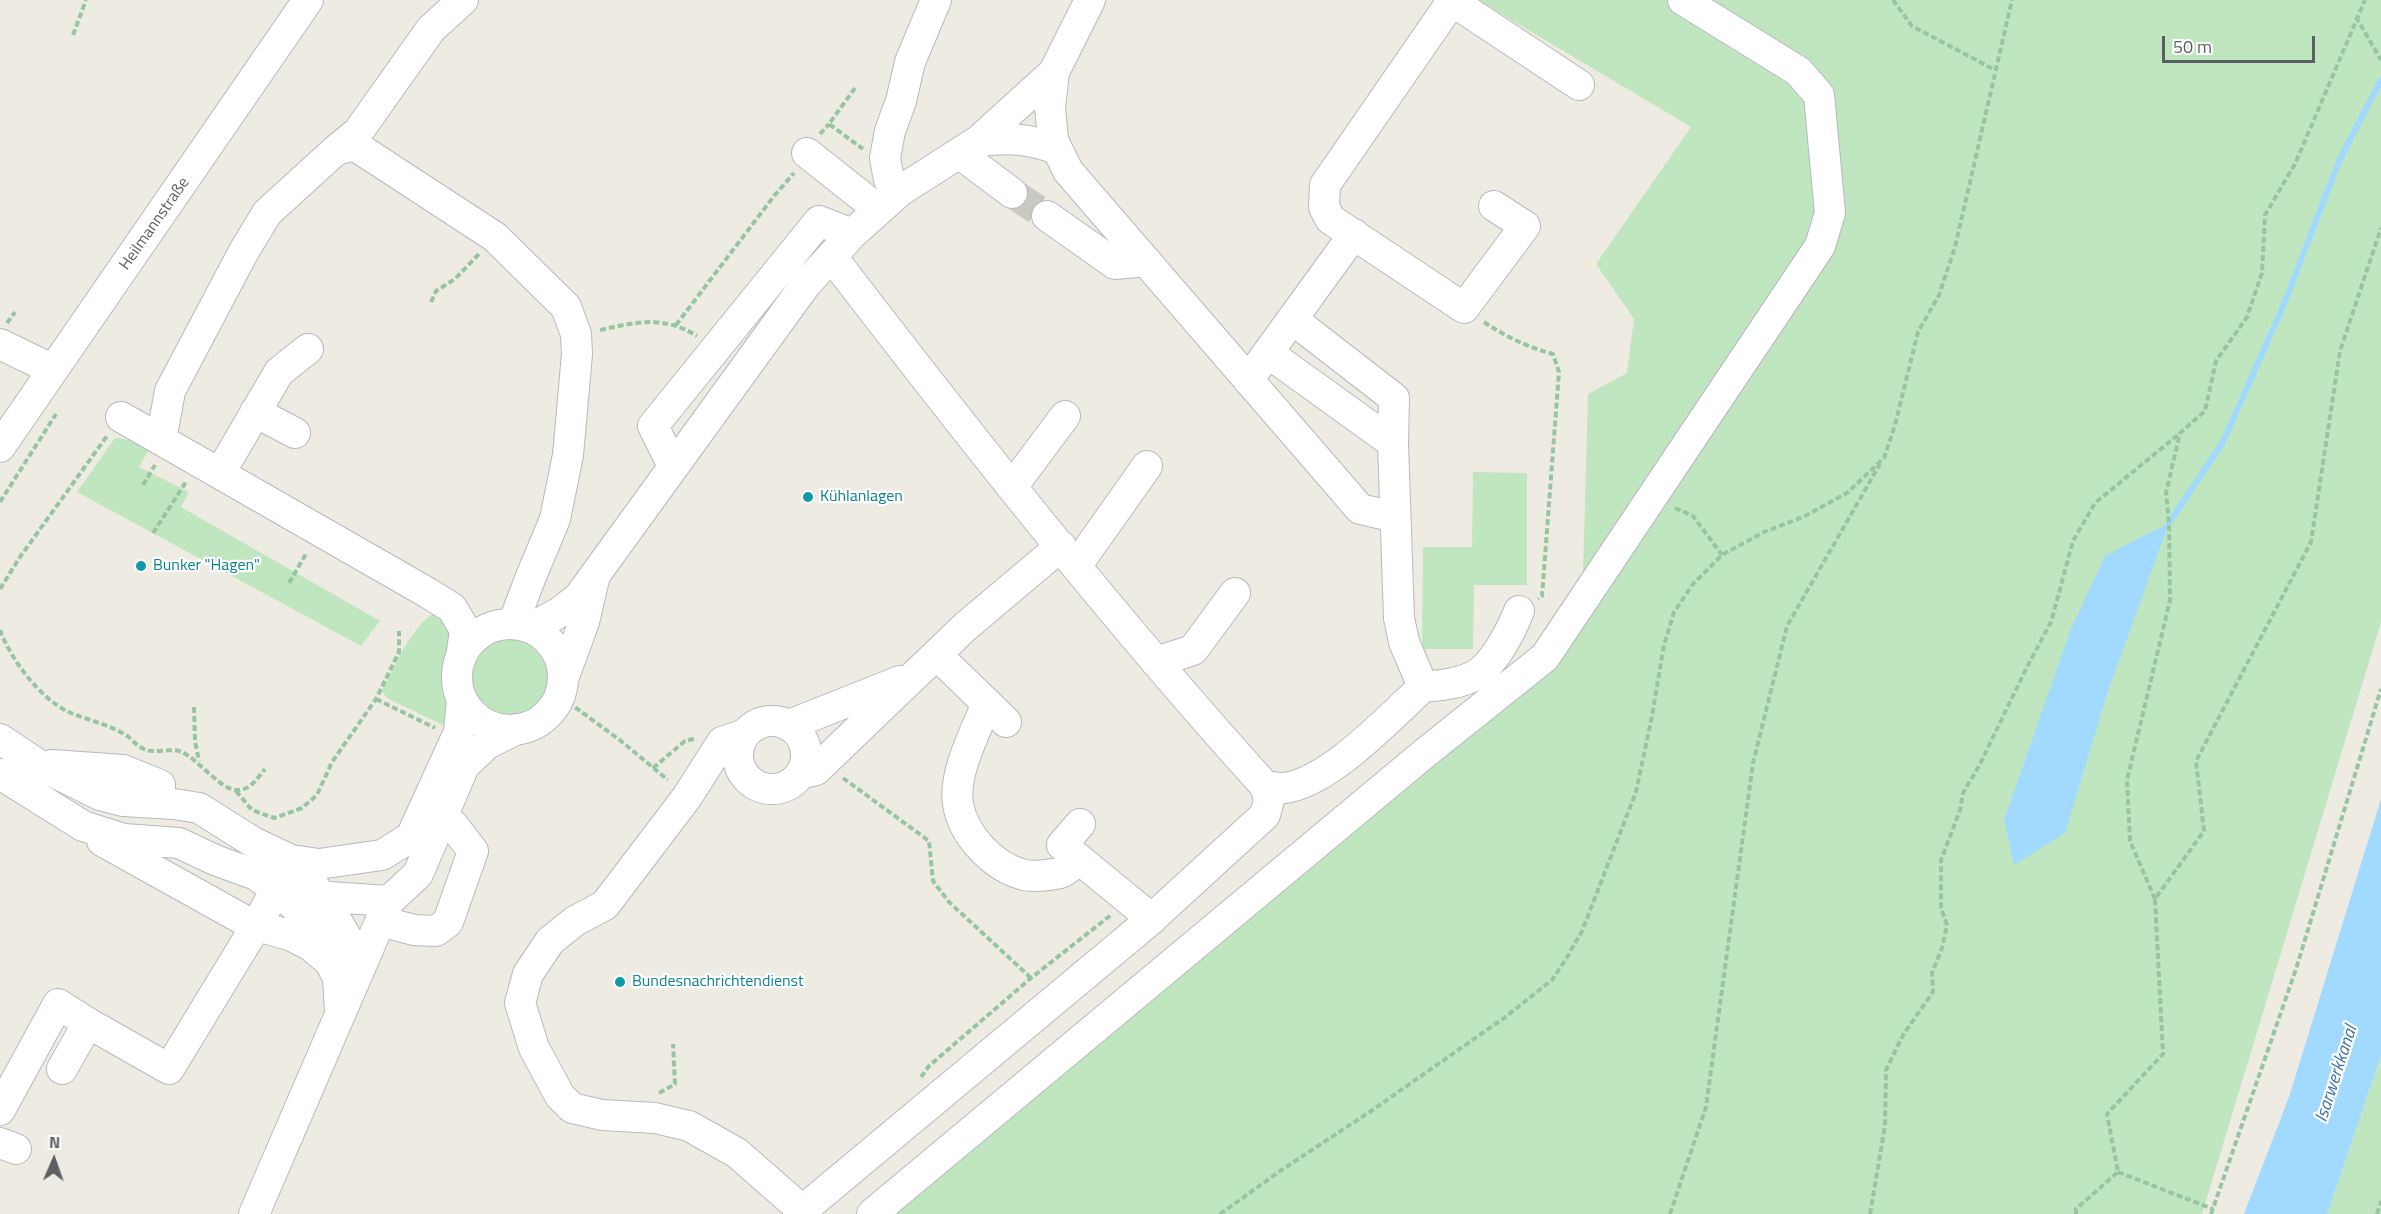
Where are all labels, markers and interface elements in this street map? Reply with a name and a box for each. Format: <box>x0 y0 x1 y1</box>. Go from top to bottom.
scale bar <box>2165 24 2318 62</box>
text: 50 m <box>2173 33 2212 60</box>
street label: Heilmannstraße <box>116 174 194 274</box>
place label: Kühlanlagen <box>820 487 903 507</box>
marker: Kühlanlagen <box>801 490 815 504</box>
place label: Bunker "Hagen" <box>153 556 260 576</box>
marker: Bunker "Hagen" <box>134 559 148 573</box>
place label: Bundesnachrichtendienst <box>632 972 804 992</box>
marker: Bundesnachrichtendienst <box>613 975 627 989</box>
water label: Isarwerkkanal <box>2311 1023 2363 1125</box>
north arrow <box>24 1130 84 1190</box>
text: N <box>49 1130 61 1154</box>

